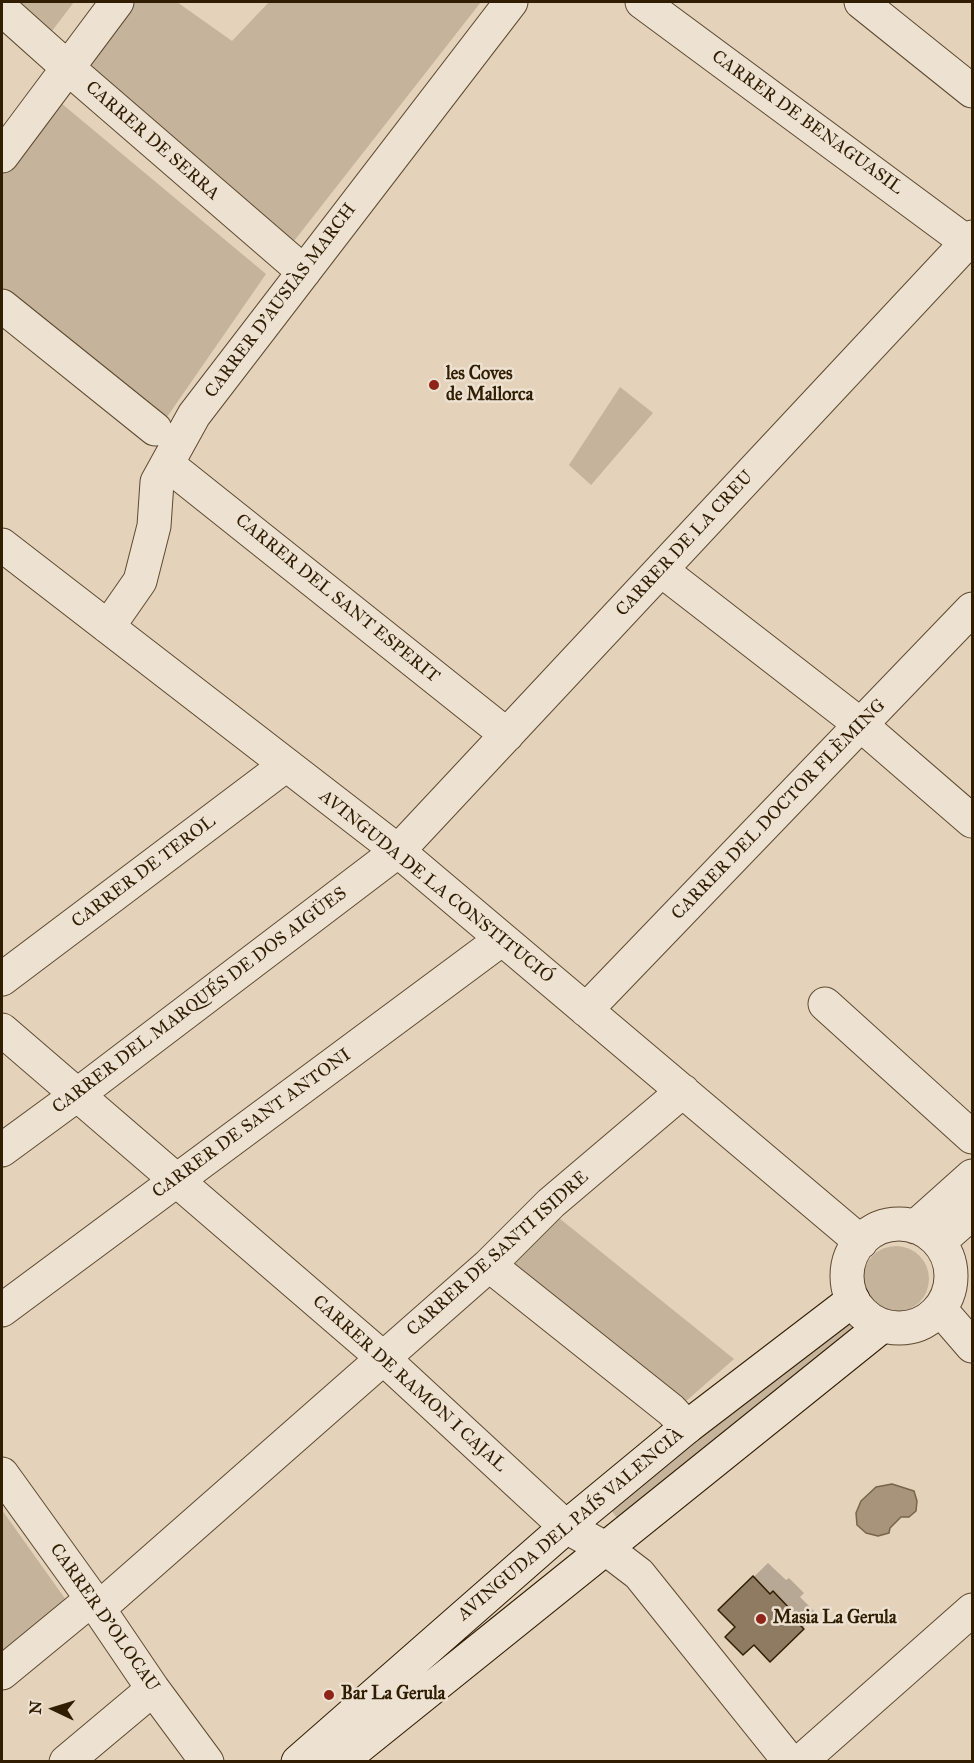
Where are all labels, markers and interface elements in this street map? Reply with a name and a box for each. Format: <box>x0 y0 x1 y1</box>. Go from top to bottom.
street label: CARRER DE BENAGUASIL <box>707 46 907 200</box>
street label: CARRER DE SERRA <box>81 77 223 205</box>
street label: CARRER D'AUSIÀS MARCH <box>201 200 361 402</box>
place label: les Coves de Mallorca <box>446 364 533 406</box>
marker: les Coves de Mallorca <box>427 378 441 392</box>
street label: CARRER DE LA CREU <box>612 467 758 621</box>
street label: CARRER DEL SANT ESPERIT <box>231 510 443 688</box>
street label: CARRER DEL DOCTOR FLÈMING <box>668 695 890 925</box>
street label: AVINGUDA DE LA CONSTITUCIÓ <box>315 786 557 988</box>
street label: CARRER DE TEROL <box>68 811 220 933</box>
street label: CARRER DEL MARQUÉS DE DOS AIGÜES <box>49 883 351 1119</box>
street label: CARRER DE SANT ANTONI <box>149 1045 355 1203</box>
street label: CARRER DE SANTI ISIDRE <box>403 1167 593 1341</box>
street label: CARRER DE RAMON I CAJAL <box>308 1291 510 1477</box>
street label: AVINGUDA DEL PAÍS VALENCIÀ <box>454 1424 688 1626</box>
street label: CARRER D'OLOCAU <box>45 1540 163 1696</box>
place label: Masia La Gerula <box>773 1608 896 1630</box>
marker: Masia La Gerula <box>754 1612 768 1626</box>
north arrow <box>24 1679 84 1739</box>
place label: Bar La Gerula <box>341 1684 445 1706</box>
marker: Bar La Gerula <box>322 1688 336 1702</box>
text: N <box>26 1700 45 1715</box>

